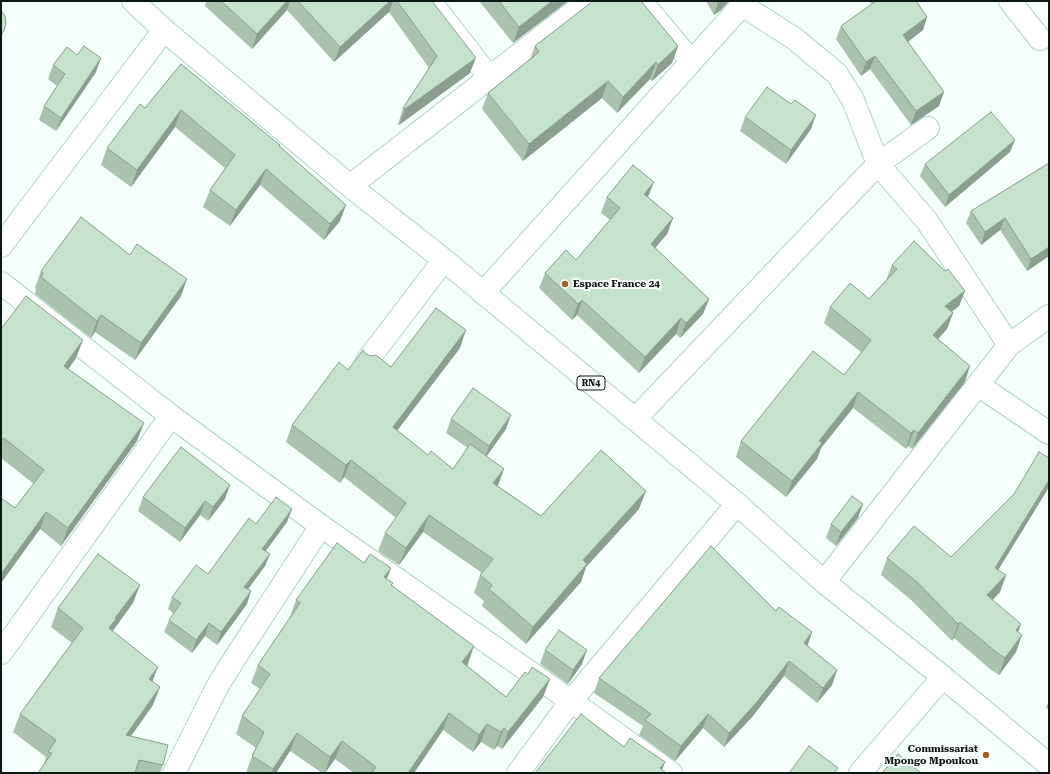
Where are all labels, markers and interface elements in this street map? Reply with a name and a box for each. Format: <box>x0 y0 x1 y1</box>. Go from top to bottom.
place label: Espace France 24 <box>573 278 660 290</box>
marker: Espace France 24 <box>560 279 570 289</box>
road number: RN4 <box>577 376 605 390</box>
place label: Commissariat Mpongo Mpoukou <box>884 743 978 766</box>
marker: Commissariat Mpongo Mpoukou <box>981 750 991 760</box>

